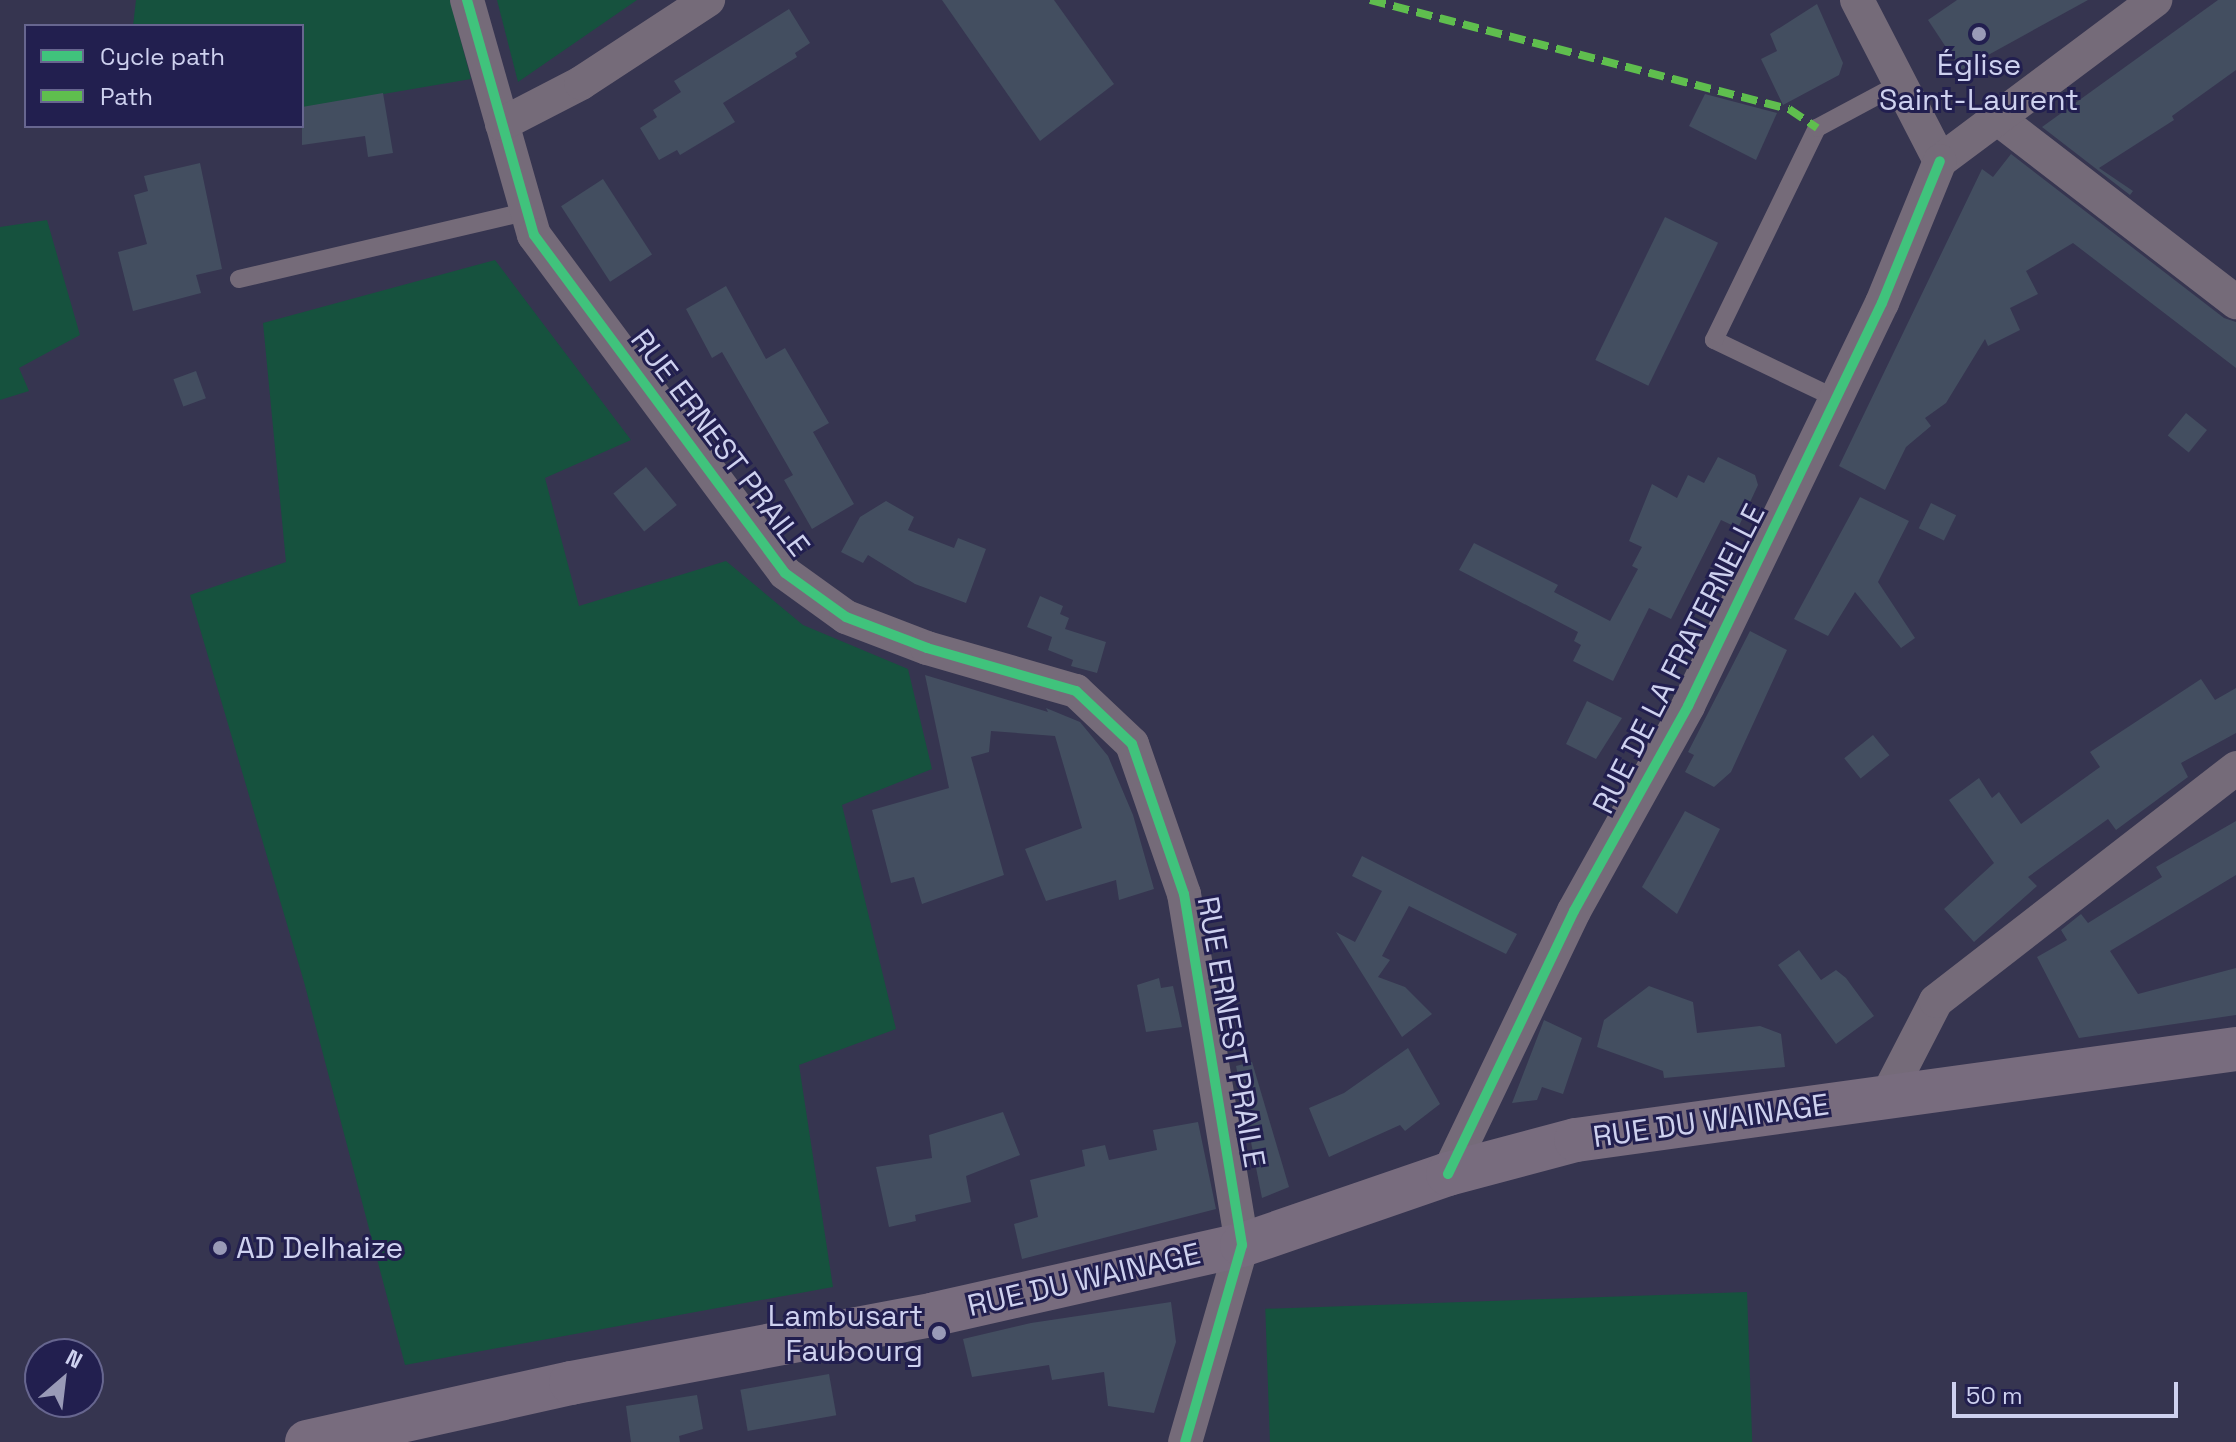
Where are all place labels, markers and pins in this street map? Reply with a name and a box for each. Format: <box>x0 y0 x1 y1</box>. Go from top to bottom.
marker: Église Saint-Laurent <box>1970 25 1988 43</box>
place label: Église Saint-Laurent <box>1879 47 2079 118</box>
place label: AD Delhaize <box>236 1230 403 1266</box>
marker: AD Delhaize <box>211 1239 229 1257</box>
place label: Lambusart Faubourg <box>768 1298 923 1368</box>
marker: Lambusart Faubourg <box>930 1324 948 1342</box>

